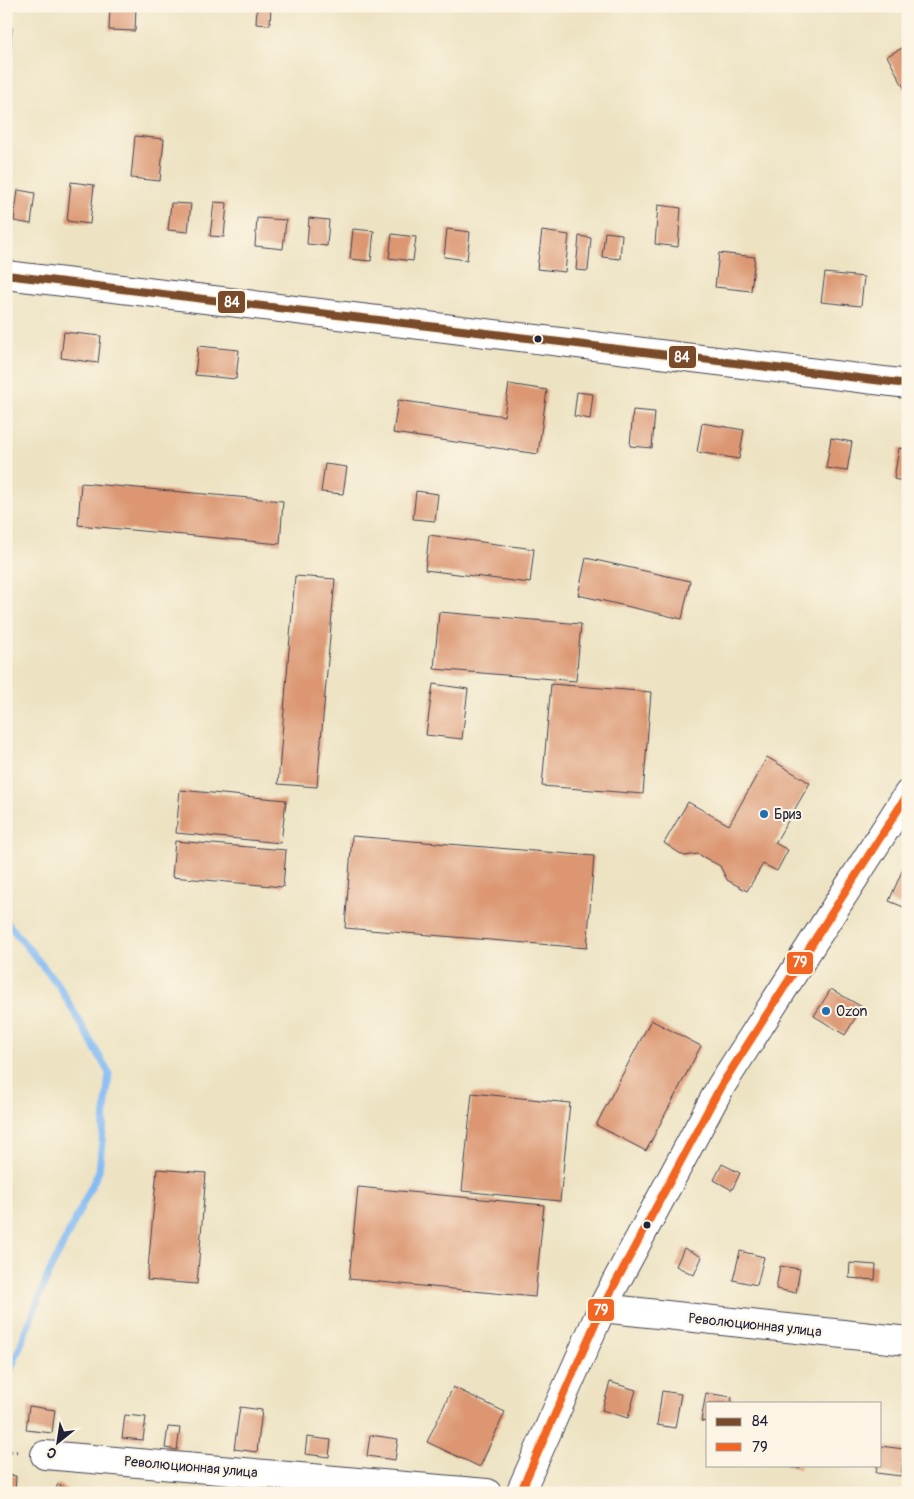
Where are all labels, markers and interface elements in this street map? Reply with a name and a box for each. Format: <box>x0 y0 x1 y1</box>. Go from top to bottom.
line badge: 84 <box>217 290 246 314</box>
text: 84 <box>224 294 240 311</box>
unlabelled marker <box>533 334 543 344</box>
line badge: 84 <box>668 345 697 369</box>
text: 84 <box>674 349 690 366</box>
place label: Бриз <box>774 806 802 823</box>
marker: Бриз <box>758 808 770 820</box>
line badge: 79 <box>786 951 814 975</box>
text: 79 <box>793 954 807 971</box>
place label: Ozon <box>836 1003 868 1020</box>
marker: Ozon <box>820 1005 832 1017</box>
unlabelled marker <box>642 1220 652 1230</box>
line badge: 79 <box>587 1298 615 1322</box>
text: 79 <box>594 1302 608 1319</box>
street label: Революционная улица <box>687 1310 823 1340</box>
legend <box>706 1402 882 1466</box>
text: 84 <box>752 1412 769 1431</box>
north arrow <box>32 1416 82 1466</box>
text: 79 <box>752 1438 768 1457</box>
text: С <box>43 1443 60 1462</box>
street label: Революционная улица <box>123 1453 259 1481</box>

